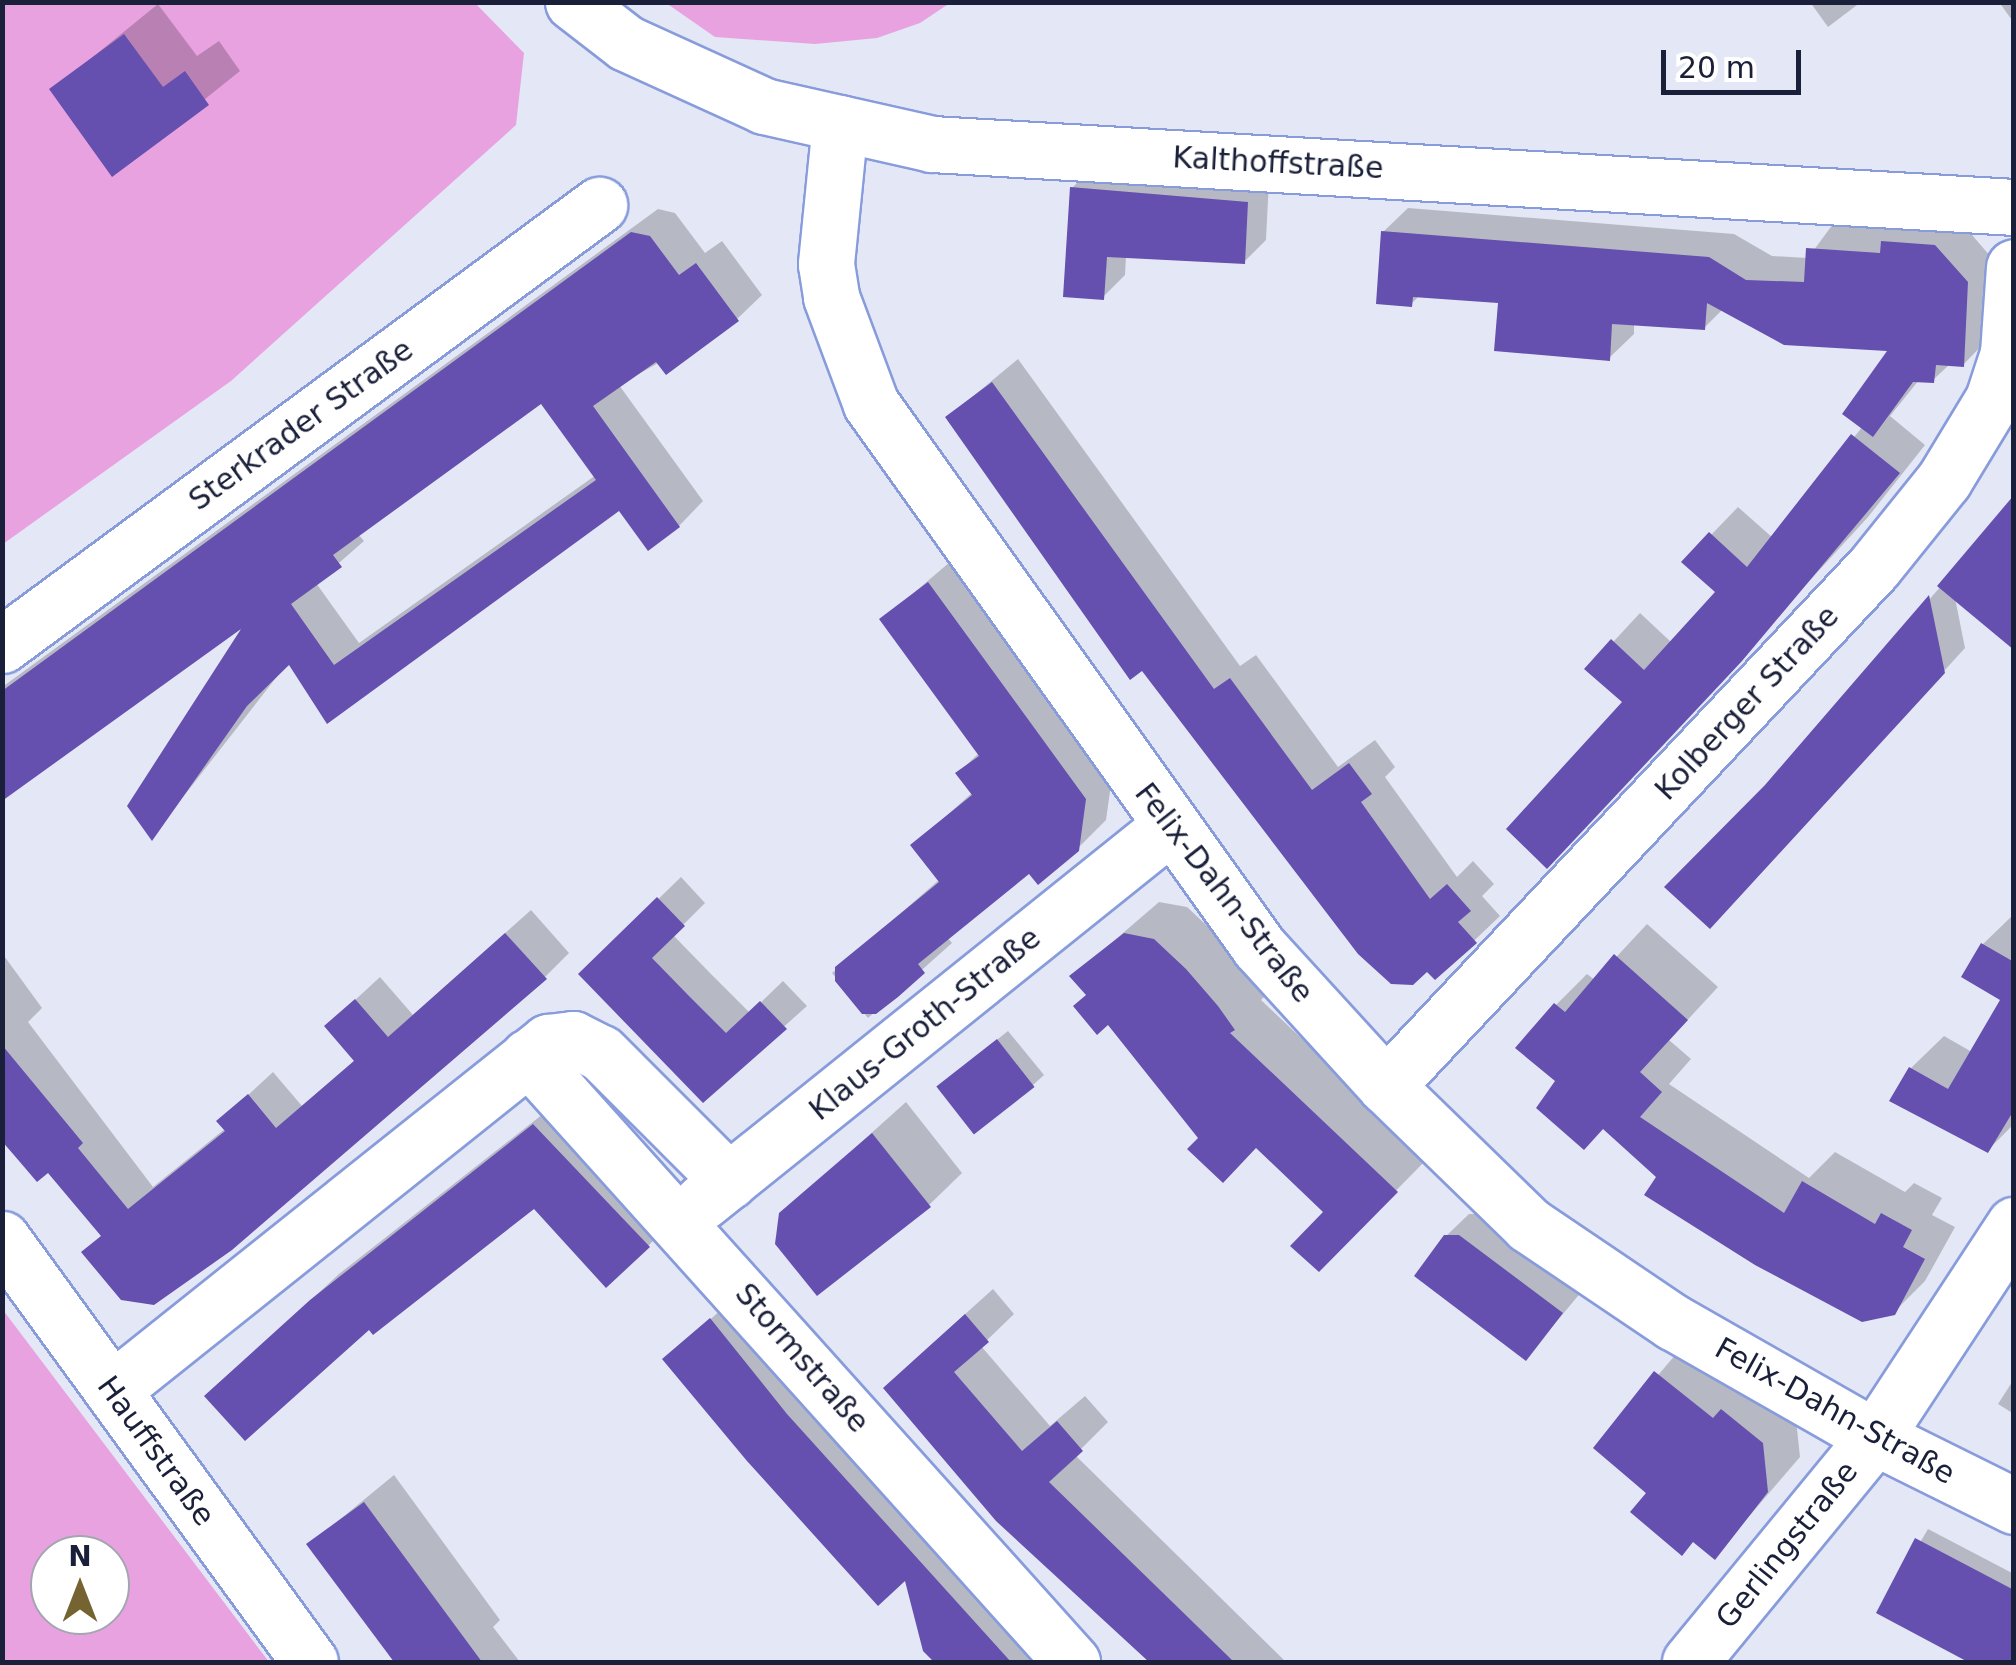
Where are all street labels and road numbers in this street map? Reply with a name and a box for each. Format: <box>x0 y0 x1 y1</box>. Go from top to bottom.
street label: Kalthoffstraße <box>1172 139 1384 187</box>
street label: Sterkrader Straße <box>182 332 420 518</box>
street label: Kolberger Straße <box>1648 598 1846 808</box>
street label: Felix-Dahn-Straße <box>1127 776 1321 1010</box>
street label: Klaus-Groth-Straße <box>802 920 1048 1128</box>
street label: Stormstraße <box>728 1276 876 1440</box>
street label: Felix-Dahn-Straße <box>1709 1330 1961 1492</box>
street label: Hauffstraße <box>90 1369 222 1533</box>
street label: Gerlingstraße <box>1709 1454 1865 1636</box>

